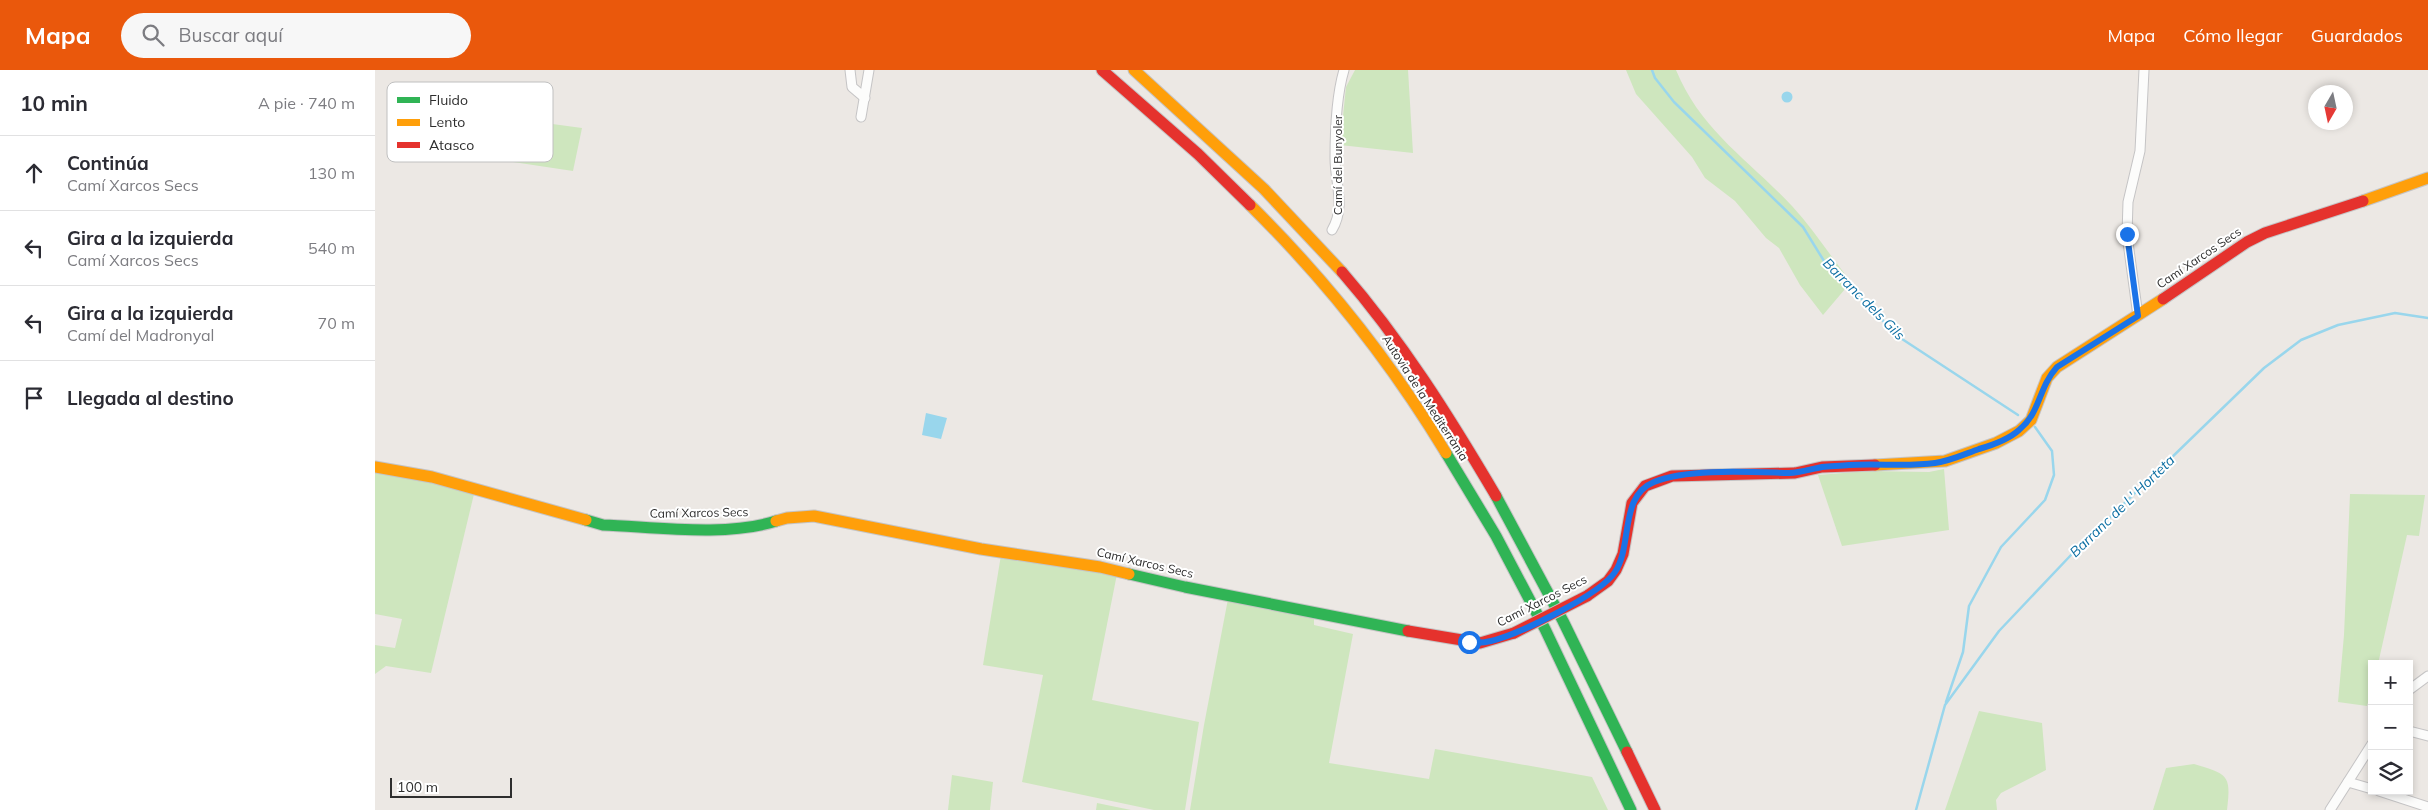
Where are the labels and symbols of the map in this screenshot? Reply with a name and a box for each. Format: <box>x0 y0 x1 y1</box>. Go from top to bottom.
legend <box>387 82 553 162</box>
north arrow <box>2308 85 2353 130</box>
text: Fluido <box>429 91 468 109</box>
text: Lento <box>429 113 465 131</box>
street label: Camí del Bunyoler <box>1330 114 1345 215</box>
text: Atasco <box>429 136 474 154</box>
route end <box>2116 223 2139 246</box>
street label: Camí Xarcos Secs <box>2154 224 2244 291</box>
water label: Barranc dels Gils <box>1819 254 1909 344</box>
street label: Autovia de la Mediterrània <box>1379 332 1472 463</box>
water label: Barranc de L' Horteta <box>2066 451 2178 561</box>
street label: Camí Xarcos Secs <box>650 504 749 521</box>
street label: Camí Xarcos Secs <box>1095 544 1195 581</box>
street label: Camí Xarcos Secs <box>1494 571 1589 630</box>
route start <box>1458 631 1481 654</box>
scale bar <box>390 775 513 798</box>

